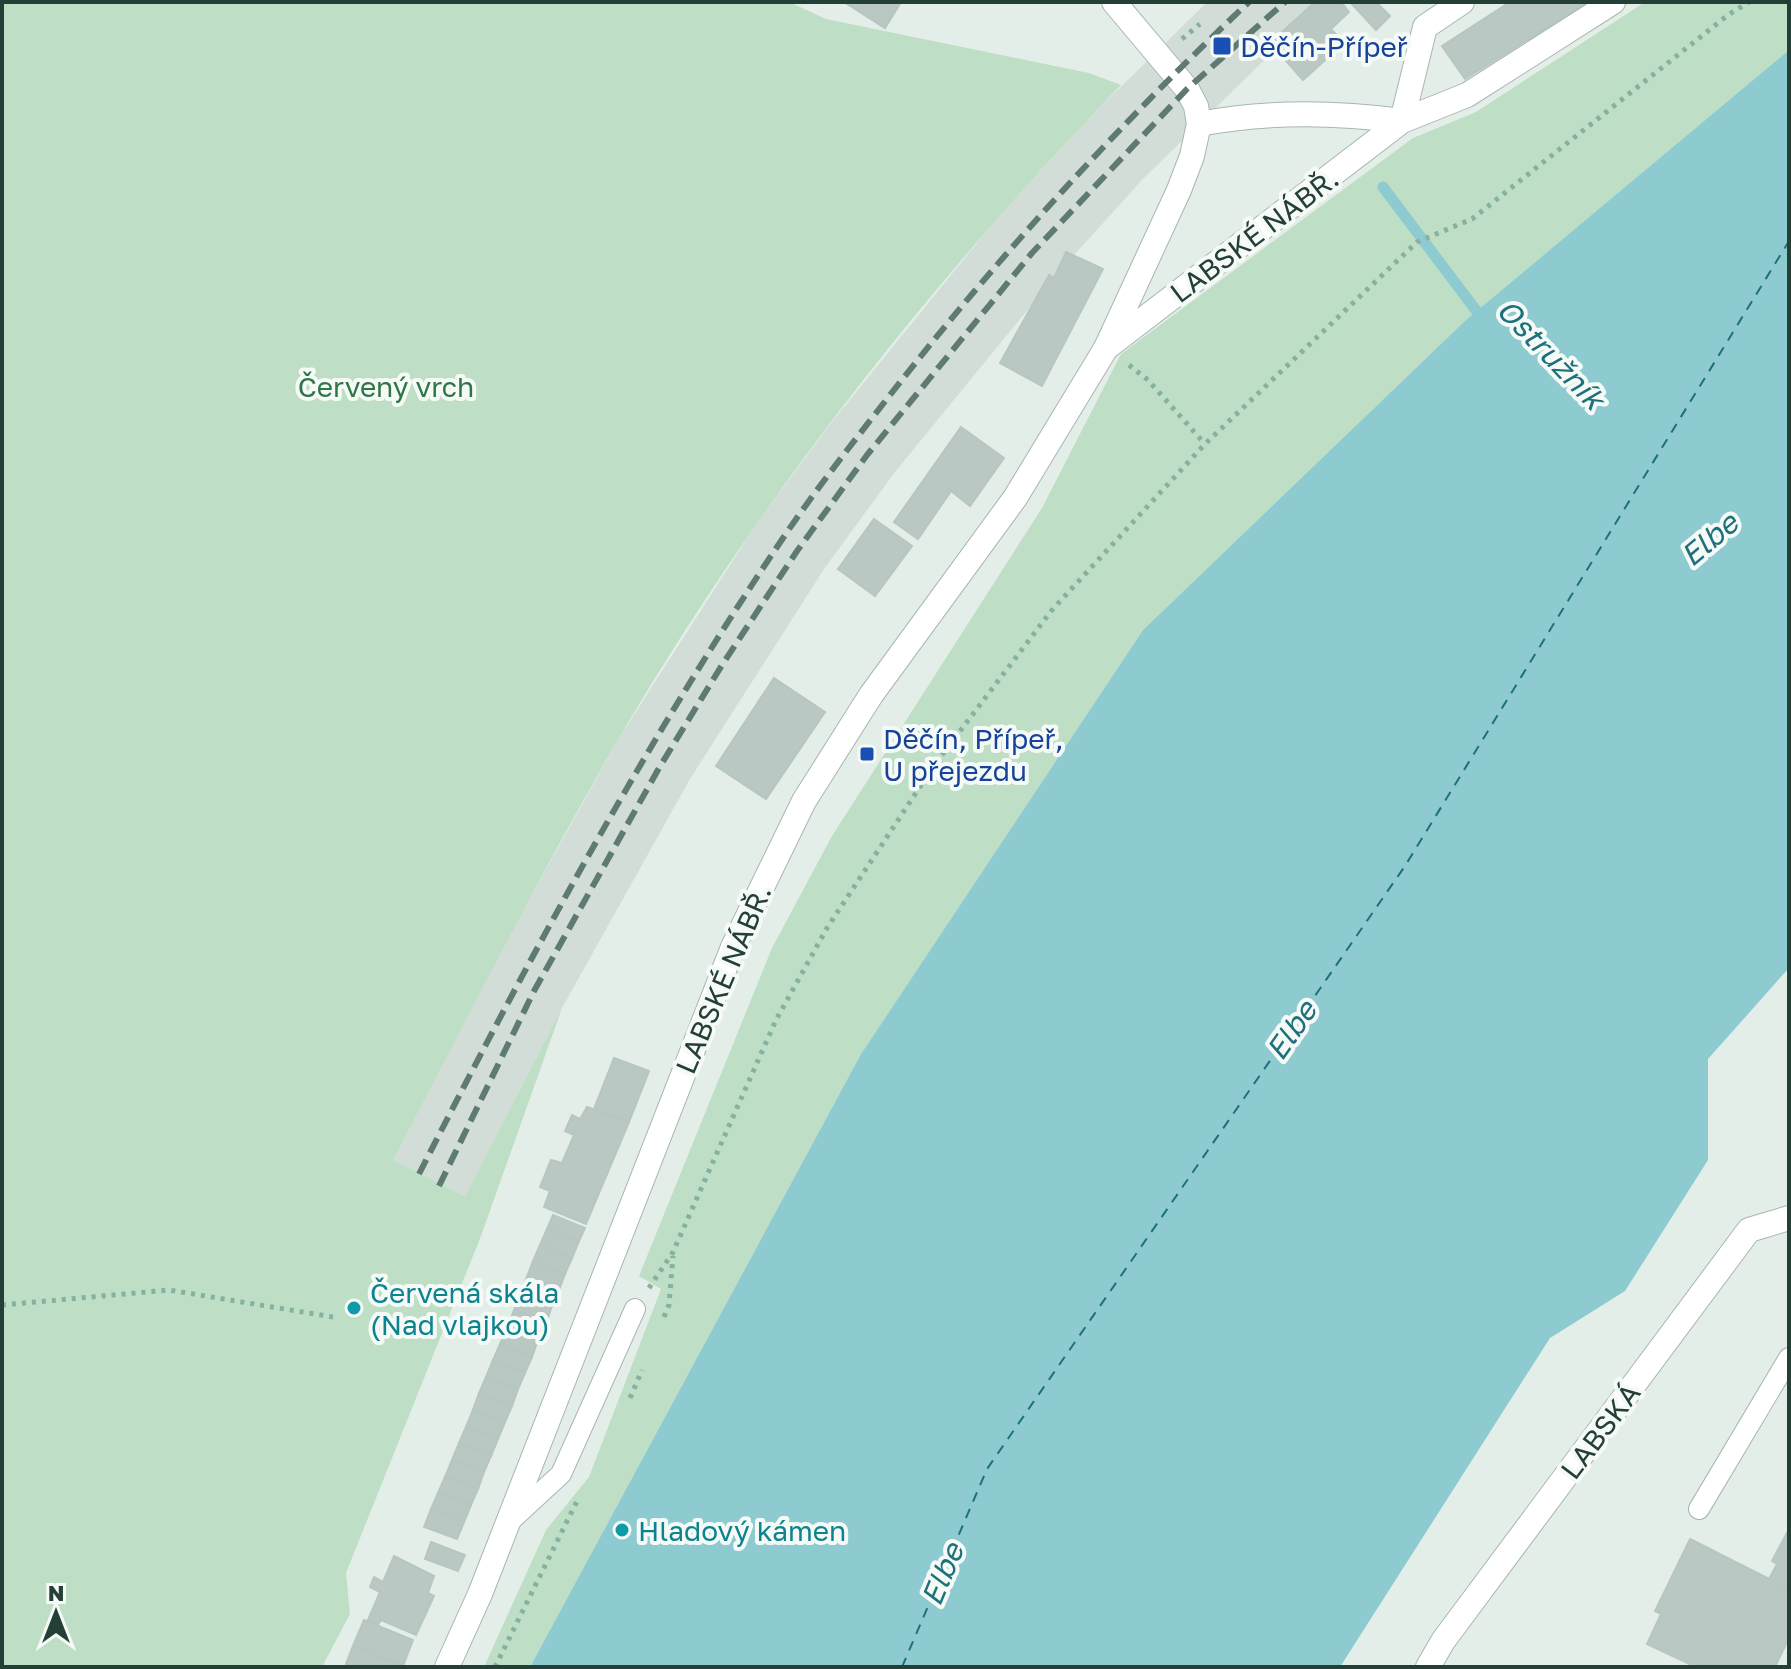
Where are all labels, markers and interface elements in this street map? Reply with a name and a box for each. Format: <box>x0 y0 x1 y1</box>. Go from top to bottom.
place label: Děčín-Přípeř <box>1240 30 1408 63</box>
marker: Děčín-Přípeř <box>1211 35 1233 57</box>
street label: LABSKÉ NÁBŘ. <box>1163 161 1345 309</box>
water label: Ostružník <box>1490 291 1614 419</box>
park label: Červený vrch <box>298 370 474 403</box>
water label: Elbe <box>1673 503 1747 573</box>
place label: Děčín, Přípeř, U přejezdu <box>883 722 1064 787</box>
marker: Děčín, Přípeř, U přejezdu <box>858 745 876 763</box>
street label: LABSKÉ NÁBŘ. <box>668 880 778 1078</box>
water label: Elbe <box>1258 991 1326 1066</box>
place label: Červená skála (Nad vlajkou) <box>370 1276 559 1341</box>
marker: Červená skála (Nad vlajkou) <box>345 1299 363 1317</box>
street label: LABSKÁ <box>1553 1377 1647 1485</box>
place label: Hladový kámen <box>638 1514 846 1547</box>
marker: Hladový kámen <box>613 1521 631 1539</box>
water label: Elbe <box>913 1535 972 1610</box>
north arrow <box>16 1573 96 1653</box>
text: N <box>48 1579 64 1606</box>

